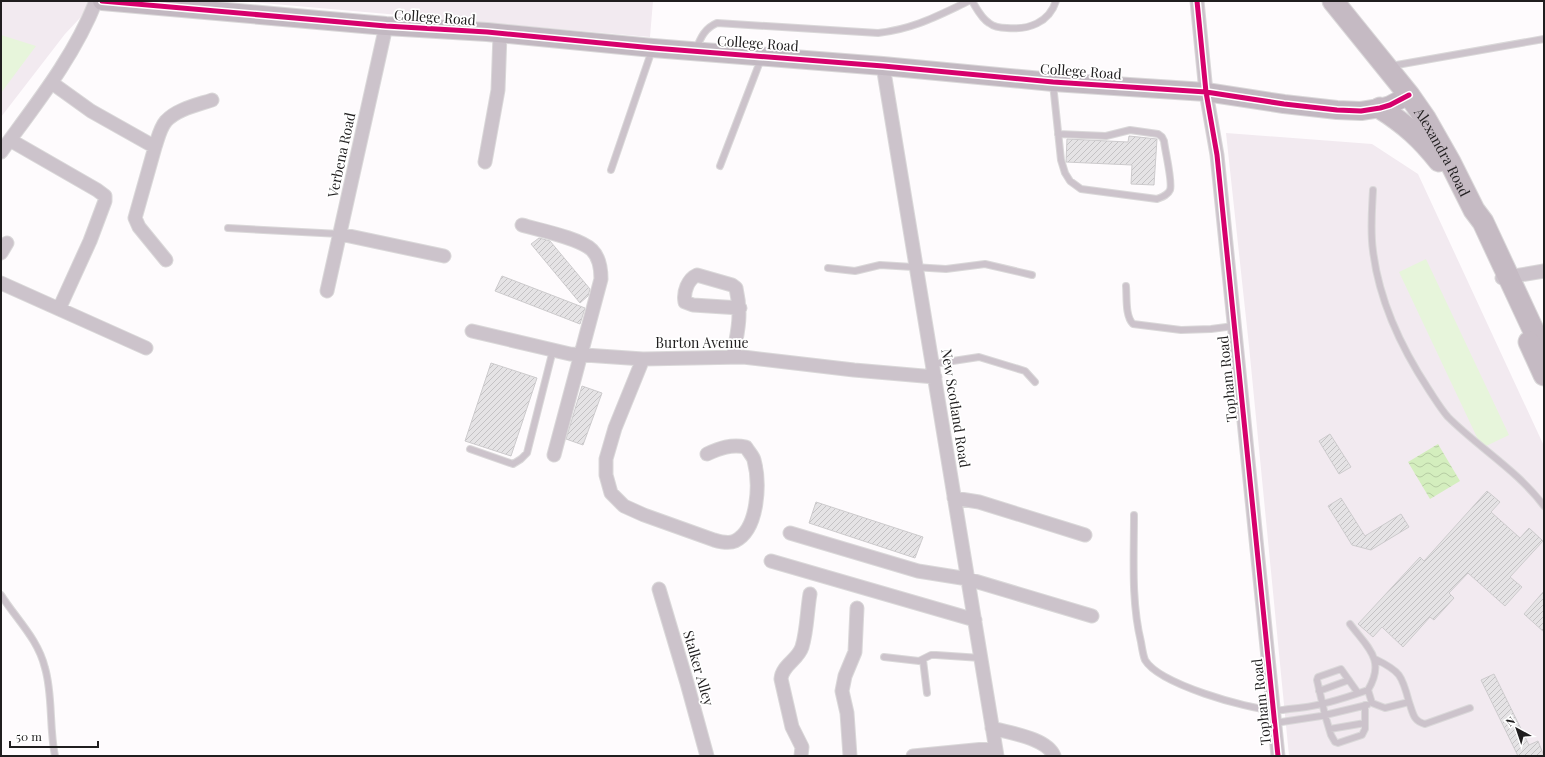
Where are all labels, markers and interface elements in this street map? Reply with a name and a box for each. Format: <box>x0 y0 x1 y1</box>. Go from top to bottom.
street label: College Road <box>394 5 476 29</box>
street label: College Road <box>717 31 799 55</box>
street label: College Road <box>1040 59 1122 83</box>
street label: Alexandra Road <box>1410 102 1475 199</box>
street label: Verbena Road <box>323 111 359 200</box>
street label: Burton Avenue <box>655 333 749 352</box>
street label: Topham Road <box>1213 335 1241 423</box>
street label: New Scotland Road <box>937 347 975 469</box>
street label: Stalker Alley <box>679 628 719 708</box>
street label: Topham Road <box>1247 658 1275 746</box>
north arrow <box>1497 709 1537 749</box>
text: N <box>1502 713 1518 729</box>
scale bar <box>10 723 98 749</box>
text: 50 m <box>16 728 42 744</box>

